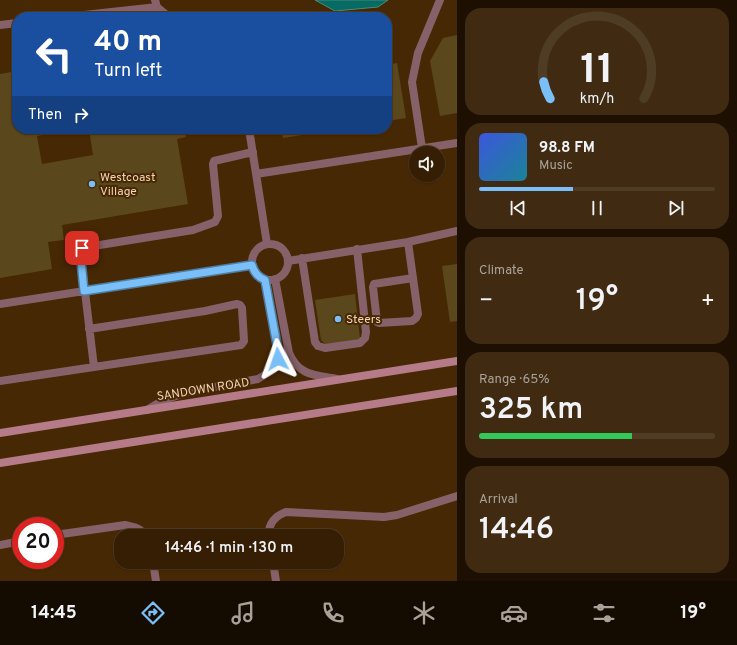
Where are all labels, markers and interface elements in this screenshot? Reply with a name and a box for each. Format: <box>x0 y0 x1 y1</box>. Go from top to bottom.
text: 40 m <box>94 25 162 61</box>
icon: left <box>28 28 80 80</box>
text: 11 <box>580 45 614 98</box>
text: Turn left <box>94 60 162 83</box>
text: km/h <box>580 90 614 108</box>
icon: right <box>70 104 92 126</box>
text: Then <box>28 106 62 125</box>
text: 98.8 FM <box>539 139 595 158</box>
map controls <box>409 146 445 182</box>
button: sound <box>409 146 445 182</box>
text: Music <box>539 158 573 174</box>
place label: Westcoast Village <box>100 170 155 200</box>
marker: Westcoast Village <box>87 179 97 189</box>
icon: previous <box>507 197 529 219</box>
icon: pause <box>586 197 608 219</box>
icon: next <box>665 197 687 219</box>
pin <box>65 231 99 265</box>
icon: arrive <box>71 237 93 259</box>
text: Climate <box>479 263 524 279</box>
text: 19° <box>576 283 618 320</box>
text: − <box>479 288 493 315</box>
text: + <box>701 288 715 315</box>
place label: Steers <box>346 312 381 328</box>
marker: Steers <box>333 314 343 324</box>
position arrow <box>257 338 299 380</box>
text: Range · 65% <box>479 372 550 388</box>
street label: SANDOWN ROAD <box>156 375 251 405</box>
text: 325 km <box>479 392 583 429</box>
text: Arrival <box>479 492 518 508</box>
text: 14:46 <box>479 512 554 549</box>
speed limit sign: 20 <box>12 517 64 569</box>
text: 14:46 · 1 min · 130 m <box>165 539 293 558</box>
icon: directions <box>139 599 167 627</box>
icon: music <box>229 599 257 627</box>
icon: phone <box>319 599 347 627</box>
icon: climate <box>410 599 438 627</box>
icon: car <box>500 599 528 627</box>
icon: filters <box>590 599 618 627</box>
text: 14:45 <box>31 602 77 625</box>
text: 19° <box>680 602 706 625</box>

